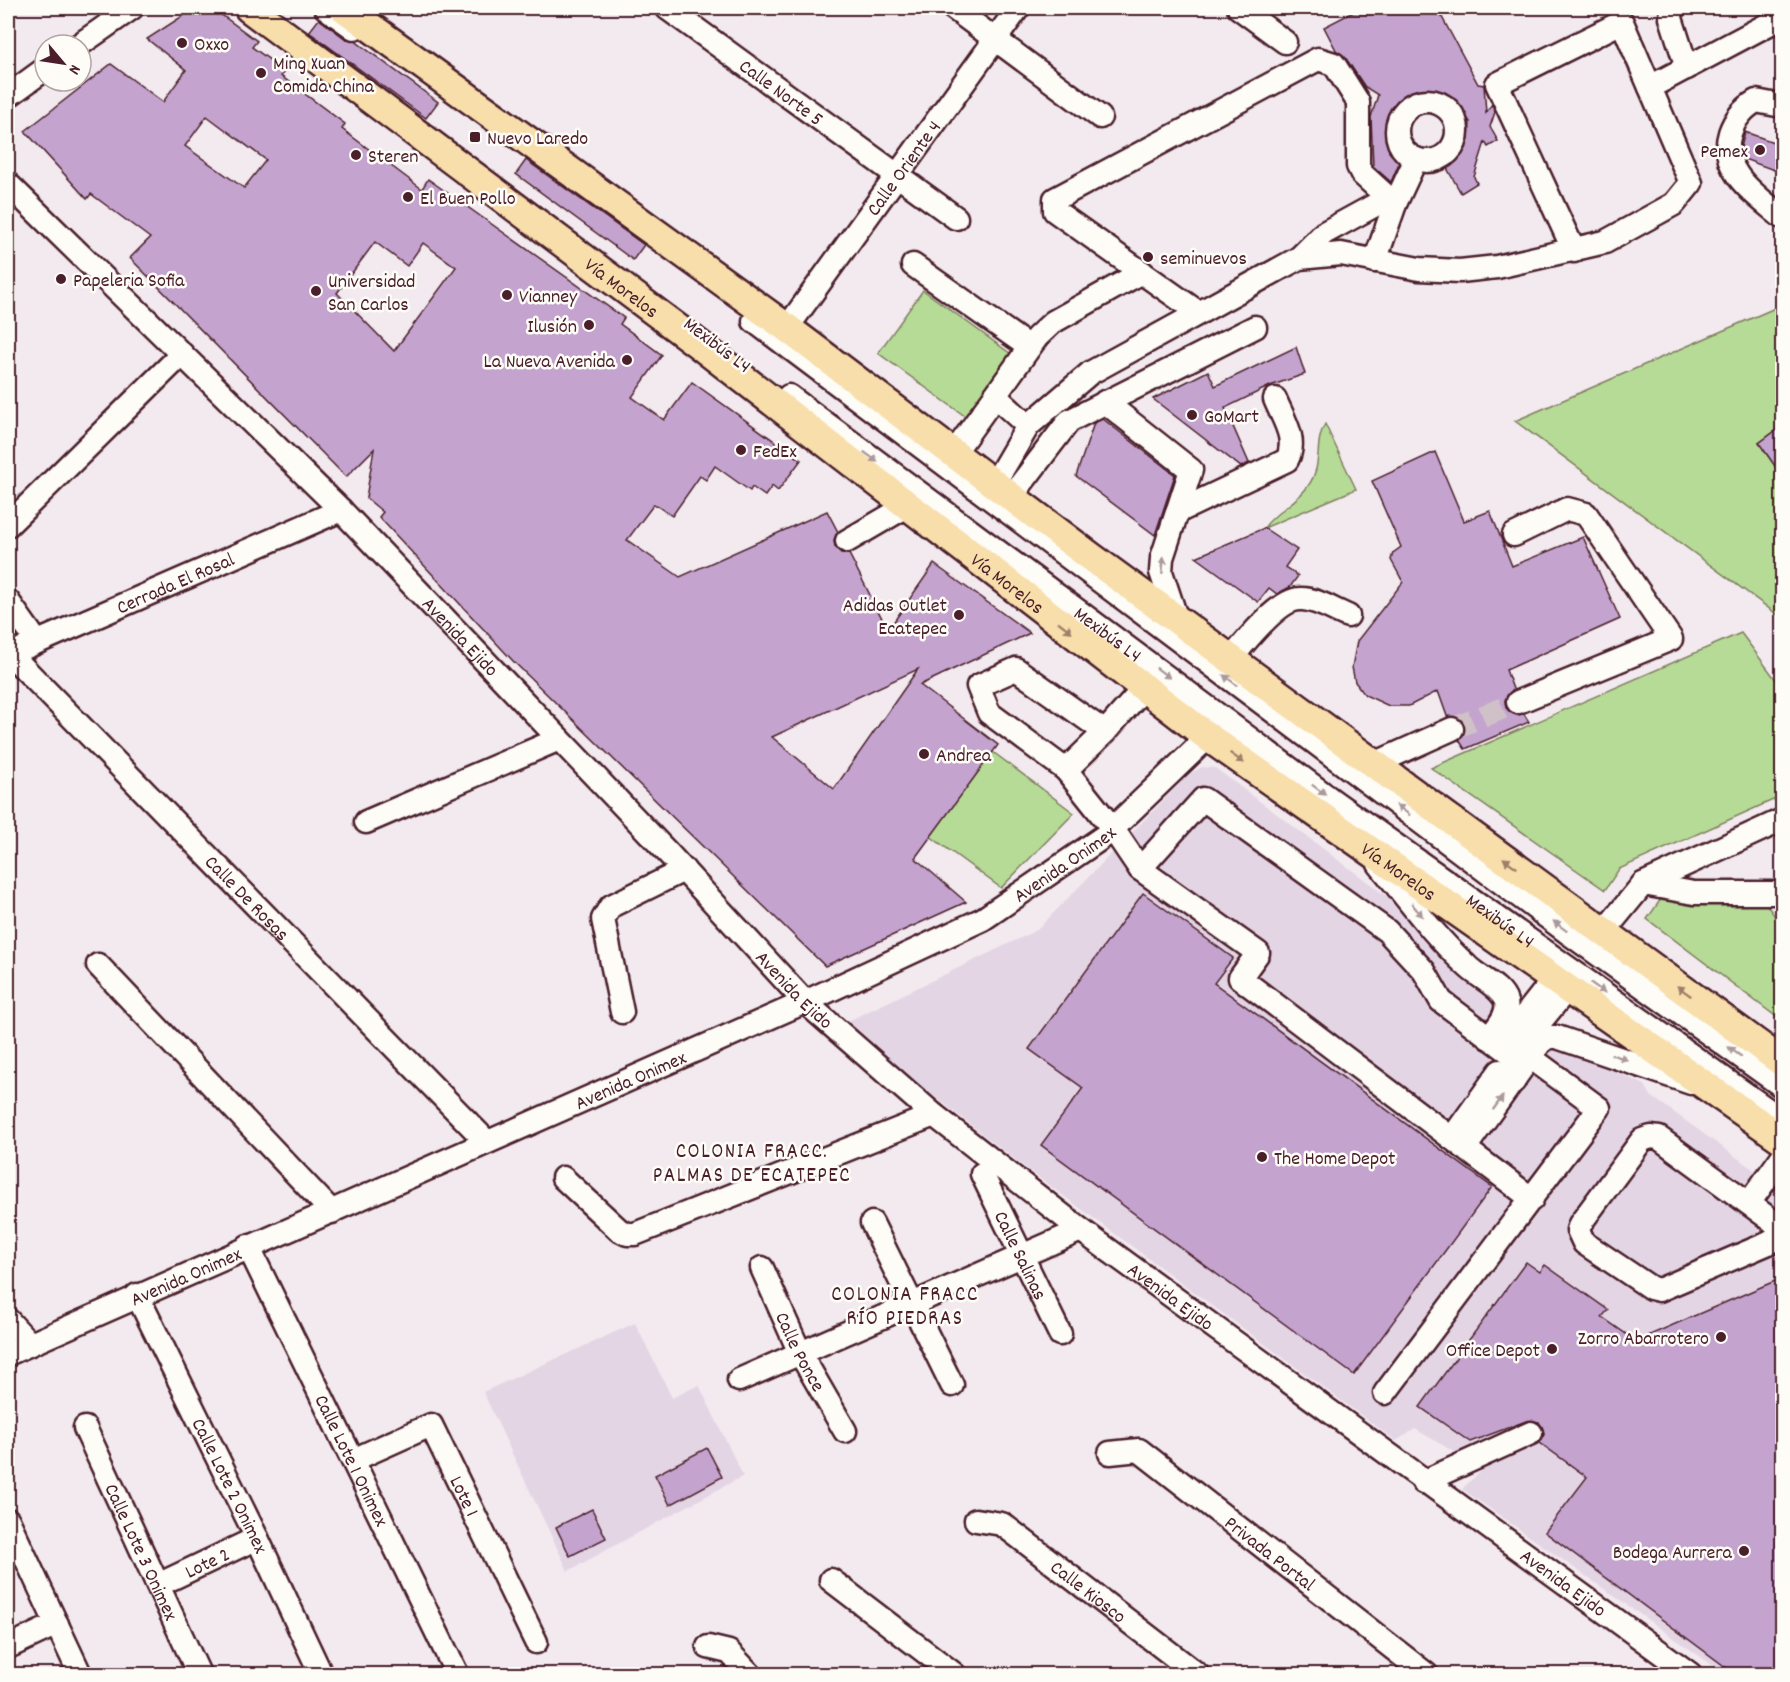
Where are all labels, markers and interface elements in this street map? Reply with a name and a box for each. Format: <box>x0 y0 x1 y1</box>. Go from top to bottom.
place label: Oxxo <box>194 32 229 60</box>
north arrow <box>33 33 93 93</box>
marker: Oxxo <box>175 36 189 50</box>
place label: Ming Xuan Comida China <box>273 51 374 102</box>
street label: Calle Norte 5 <box>732 54 828 134</box>
text: N <box>62 60 86 78</box>
marker: Ming Xuan Comida China <box>254 66 268 80</box>
street label: Calle Oriente 4 <box>861 116 949 223</box>
place label: Nuevo Laredo <box>487 126 588 154</box>
marker: Nuevo Laredo <box>468 130 482 144</box>
place label: Pemex <box>1700 139 1749 167</box>
marker: Pemex <box>1753 143 1767 157</box>
place label: Steren <box>368 144 418 172</box>
marker: Steren <box>349 148 363 162</box>
place label: El Buen Pollo <box>420 186 516 214</box>
marker: El Buen Pollo <box>401 190 415 204</box>
place label: seminuevos <box>1160 246 1247 274</box>
marker: seminuevos <box>1141 250 1155 264</box>
street label: Vía Morelos <box>577 252 663 327</box>
place label: Papeleria Sofia <box>73 268 185 296</box>
place label: Universidad San Carlos <box>328 269 415 320</box>
marker: Papeleria Sofia <box>54 272 68 286</box>
marker: Universidad San Carlos <box>309 284 323 298</box>
place label: Vianney <box>519 284 578 312</box>
marker: Vianney <box>500 288 514 302</box>
street label: Mexibús L4 <box>676 312 756 381</box>
place label: Ilusión <box>527 314 577 342</box>
marker: Ilusión <box>582 318 596 332</box>
place label: La Nueva Avenida <box>484 349 616 377</box>
marker: La Nueva Avenida <box>620 353 634 367</box>
place label: GoMart <box>1204 404 1259 432</box>
marker: GoMart <box>1185 408 1199 422</box>
place label: FedEx <box>753 439 797 467</box>
marker: FedEx <box>734 443 748 457</box>
one-way arrow <box>862 451 878 463</box>
street label: Cerrada El Rosal <box>113 547 240 623</box>
street label: Vía Morelos <box>963 548 1049 623</box>
one-way arrow <box>1158 555 1167 574</box>
street label: Avenida Ejido <box>414 592 504 684</box>
place label: Adidas Outlet Ecatepec <box>843 593 947 644</box>
street label: Mexibús L4 <box>1067 601 1146 671</box>
marker: Adidas Outlet Ecatepec <box>952 608 966 622</box>
one-way arrow <box>1057 621 1073 634</box>
one-way arrow <box>1155 666 1170 678</box>
one-way arrow <box>1223 674 1239 686</box>
place label: Andrea <box>936 743 992 771</box>
marker: Andrea <box>917 747 931 761</box>
one-way arrow <box>1229 752 1245 764</box>
one-way arrow <box>1311 783 1326 795</box>
one-way arrow <box>1396 804 1411 816</box>
street label: Avenida Onimex <box>1009 821 1125 911</box>
street label: Vía Morelos <box>1354 837 1441 910</box>
street label: Calle De Rosas <box>197 850 294 949</box>
one-way arrow <box>1502 858 1517 870</box>
street label: Mexibús L4 <box>1459 888 1539 957</box>
one-way arrow <box>1410 903 1422 918</box>
one-way arrow <box>1552 921 1567 933</box>
street label: Avenida Ejido <box>747 945 838 1037</box>
one-way arrow <box>1589 982 1605 994</box>
one-way arrow <box>1677 985 1692 997</box>
street label: Avenida Onimex <box>571 1045 692 1119</box>
one-way arrow <box>1728 1046 1744 1058</box>
one-way arrow <box>1610 1053 1628 1063</box>
one-way arrow <box>1491 1095 1503 1110</box>
district label: COLONIA FRACC. PALMAS DE ECATEPEC <box>653 1138 851 1192</box>
place label: The Home Depot <box>1274 1146 1395 1174</box>
marker: The Home Depot <box>1255 1150 1269 1164</box>
street label: Calle Salinas <box>985 1207 1052 1305</box>
street label: Avenida Onimex <box>127 1241 247 1315</box>
street label: Avenida Ejido <box>1120 1257 1218 1339</box>
district label: COLONIA FRACC RÍO PIEDRAS <box>831 1281 979 1335</box>
street label: Calle Ponce <box>766 1308 831 1398</box>
place label: Zorro Abarrotero <box>1578 1326 1709 1354</box>
marker: Zorro Abarrotero <box>1714 1330 1728 1344</box>
place label: Office Depot <box>1446 1338 1540 1366</box>
marker: Office Depot <box>1545 1342 1559 1356</box>
street label: Calle Lote 1 Onimex <box>306 1391 394 1532</box>
street label: Calle Lote 2 Onimex <box>183 1414 274 1559</box>
street label: Lote 1 <box>441 1472 484 1522</box>
street label: Calle Lote 3 Onimex <box>96 1480 184 1626</box>
street label: Privada Portal <box>1217 1511 1320 1600</box>
place label: Bodega Aurrera <box>1613 1540 1733 1568</box>
street label: Lote 2 <box>181 1542 235 1587</box>
street label: Avenida Ejido <box>1513 1543 1611 1625</box>
marker: Bodega Aurrera <box>1737 1544 1751 1558</box>
street label: Calle Kiosco <box>1043 1555 1131 1632</box>

